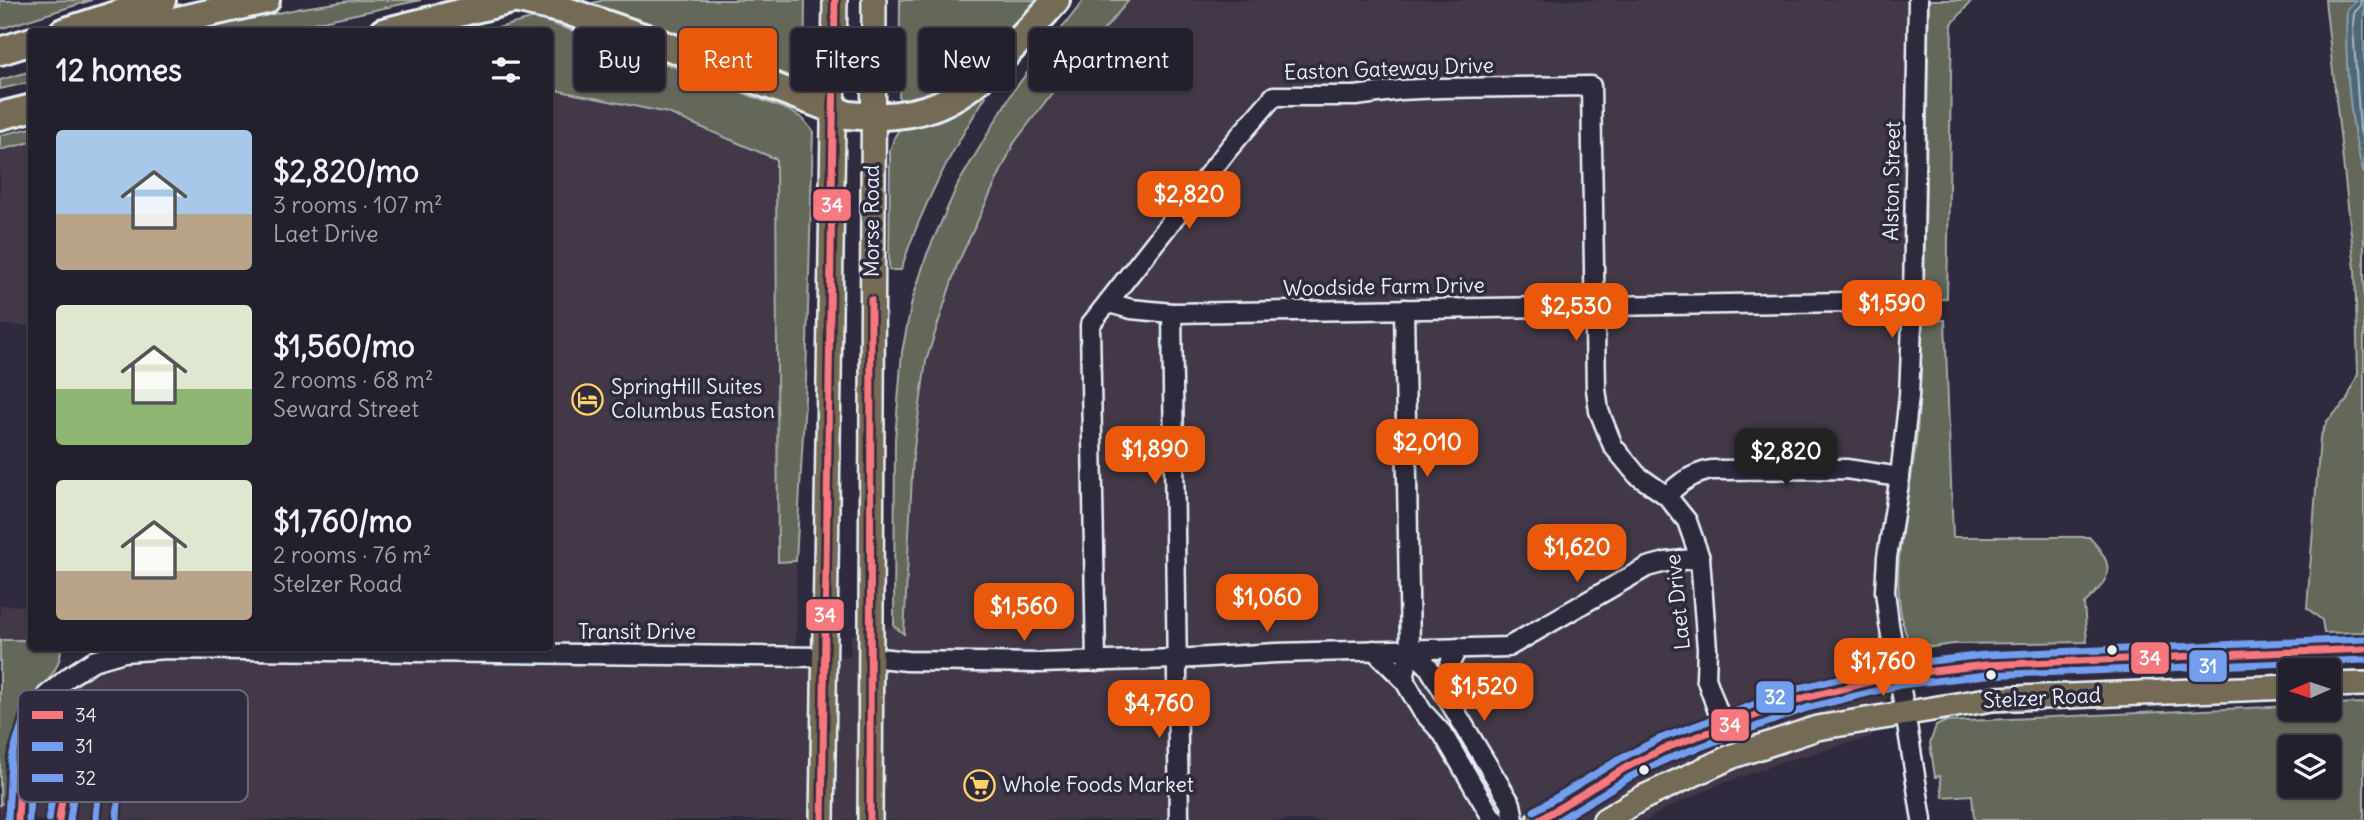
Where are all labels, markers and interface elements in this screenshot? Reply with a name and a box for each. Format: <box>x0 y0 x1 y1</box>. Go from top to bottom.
chip: Buy <box>574 28 665 91</box>
chip: Rent <box>679 28 777 91</box>
chip: Filters <box>791 28 905 91</box>
chip: New <box>919 28 1015 91</box>
chip: Apartment <box>1029 28 1193 91</box>
text: 12 homes <box>56 51 182 89</box>
icon: filters <box>487 51 525 89</box>
street label: Easton Gateway Drive <box>1284 51 1494 86</box>
street label: Alston Street <box>1877 121 1906 241</box>
text: $2,820/mo <box>273 152 419 190</box>
icon: home <box>112 158 196 242</box>
street label: Morse Road <box>858 165 885 277</box>
pin: $2,820 <box>1132 172 1246 231</box>
text: $2,820 <box>1153 179 1225 208</box>
line badge: 34 <box>812 188 852 222</box>
text: 3 rooms · 107 m² <box>273 190 443 219</box>
text: 34 <box>821 193 843 217</box>
text: Laet Drive <box>273 219 378 248</box>
street label: Woodside Farm Drive <box>1283 271 1485 302</box>
pin: $1,590 <box>1835 280 1949 340</box>
pin: $2,530 <box>1519 284 1633 343</box>
text: $1,590 <box>1858 288 1926 317</box>
text: $2,530 <box>1540 291 1612 320</box>
text: $1,560/mo <box>273 327 415 365</box>
icon: home <box>112 333 196 417</box>
text: 2 rooms · 68 m² <box>273 365 434 394</box>
place label: SpringHill Suites Columbus Easton <box>611 373 775 424</box>
hotel icon: SpringHill Suites Columbus Easton <box>571 382 605 416</box>
text: Seward Street <box>273 394 419 423</box>
pin: $2,010 <box>1370 420 1484 479</box>
pin: $1,890 <box>1098 426 1212 486</box>
text: $2,010 <box>1392 427 1462 456</box>
pin: $2,820 <box>1729 428 1843 488</box>
text: $1,890 <box>1121 434 1189 463</box>
text: $2,820 <box>1750 436 1822 465</box>
text: $1,760/mo <box>273 502 412 540</box>
icon: home <box>112 508 196 592</box>
pin: $1,620 <box>1520 524 1634 584</box>
text: $1,620 <box>1543 532 1611 561</box>
text: 2 rooms · 76 m² <box>273 540 431 569</box>
street label: Laet Drive <box>1659 553 1696 651</box>
text: Stelzer Road <box>273 569 402 598</box>
pin: $1,060 <box>1210 574 1324 634</box>
text: $1,060 <box>1232 582 1302 611</box>
pin: $1,560 <box>967 584 1081 643</box>
text: $1,560 <box>990 591 1058 620</box>
line badge: 34 <box>805 598 845 632</box>
text: 34 <box>814 603 836 627</box>
street label: Transit Drive <box>578 618 696 645</box>
pin: $1,760 <box>1826 638 1940 698</box>
line badge: 34 <box>2130 641 2170 675</box>
unlabelled marker <box>2105 643 2119 657</box>
text: $1,760 <box>1850 646 1916 675</box>
text: 34 <box>2139 646 2161 670</box>
line badge: 31 <box>2188 649 2228 683</box>
text: 31 <box>2199 654 2217 678</box>
north arrow <box>2278 658 2342 721</box>
map controls <box>2278 658 2341 798</box>
pin: $1,520 <box>1427 664 1541 723</box>
unlabelled marker <box>1984 668 1998 682</box>
text: $1,520 <box>1450 671 1518 700</box>
pin: $4,760 <box>1102 680 1216 740</box>
line badge: 32 <box>1755 680 1795 714</box>
street label: Stelzer Road <box>1982 681 2102 714</box>
text: 32 <box>1764 685 1786 709</box>
text: $4,760 <box>1124 688 1194 717</box>
legend <box>18 690 248 802</box>
text: 34 <box>75 703 97 727</box>
line badge: 34 <box>1710 708 1750 742</box>
text: 34 <box>1719 713 1741 737</box>
text: 31 <box>75 734 93 758</box>
button: layers <box>2278 735 2341 798</box>
unlabelled marker <box>1637 763 1651 777</box>
text: 32 <box>75 766 96 790</box>
supermarket icon: Whole Foods Market <box>962 768 996 802</box>
place label: Whole Foods Market <box>1002 771 1194 798</box>

